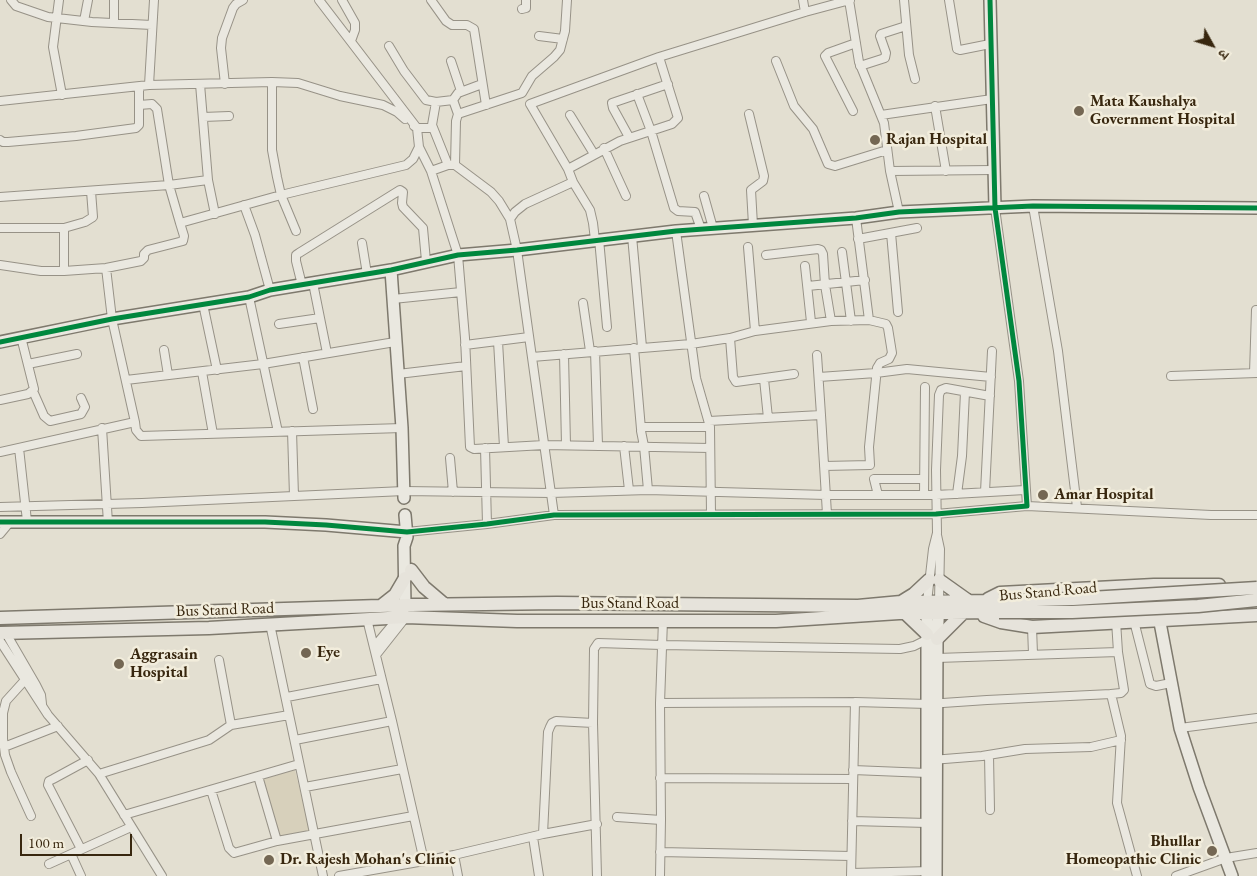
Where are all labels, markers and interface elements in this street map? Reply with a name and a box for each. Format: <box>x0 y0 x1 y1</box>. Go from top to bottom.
north arrow <box>1187 20 1237 70</box>
text: उ <box>1214 46 1233 63</box>
place label: Mata Kaushalya Government Hospital <box>1090 92 1235 130</box>
marker: Mata Kaushalya Government Hospital <box>1072 104 1086 118</box>
place label: Rajan Hospital <box>886 130 987 150</box>
marker: Rajan Hospital <box>868 133 882 147</box>
place label: Amar Hospital <box>1054 485 1154 505</box>
marker: Amar Hospital <box>1036 488 1050 502</box>
street label: Bus Stand Road <box>998 578 1098 606</box>
street label: Bus Stand Road <box>581 594 679 614</box>
street label: Bus Stand Road <box>176 599 274 621</box>
place label: Eye <box>317 643 340 663</box>
place label: Aggrasain Hospital <box>130 645 198 683</box>
marker: Eye <box>299 646 313 660</box>
marker: Aggrasain Hospital <box>112 657 126 671</box>
scale bar <box>22 824 135 856</box>
place label: Bhullar Homeopathic Clinic <box>1066 832 1201 870</box>
text: 100 m <box>28 833 64 852</box>
marker: Bhullar Homeopathic Clinic <box>1205 844 1219 858</box>
place label: Dr. Rajesh Mohan's Clinic <box>280 850 456 870</box>
marker: Dr. Rajesh Mohan's Clinic <box>262 853 276 867</box>

